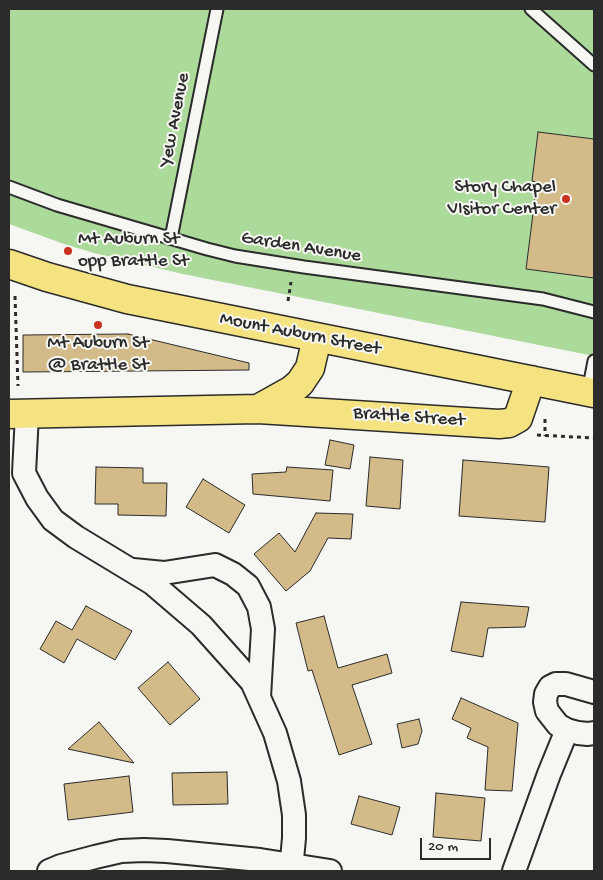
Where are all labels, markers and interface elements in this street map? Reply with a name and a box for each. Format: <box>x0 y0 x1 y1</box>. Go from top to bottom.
street label: Yew Avenue <box>156 71 196 169</box>
place label: Story Chapel VIsitor Center <box>447 177 556 221</box>
marker: Story Chapel VIsitor Center <box>560 193 572 205</box>
street label: Garden Avenue <box>240 227 362 269</box>
place label: Mt Auburn St opp Brattle St <box>78 229 189 273</box>
marker: Mt Auburn St opp Brattle St <box>62 245 74 257</box>
street label: Mount Auburn Street <box>218 308 382 362</box>
marker: Mt Auburn St @ Brattle St <box>92 319 104 331</box>
place label: Mt Auburn St @ Brattle St <box>47 333 149 377</box>
street label: Brattle Street <box>353 403 465 433</box>
scale bar <box>423 828 494 860</box>
text: 20 m <box>428 838 458 856</box>

